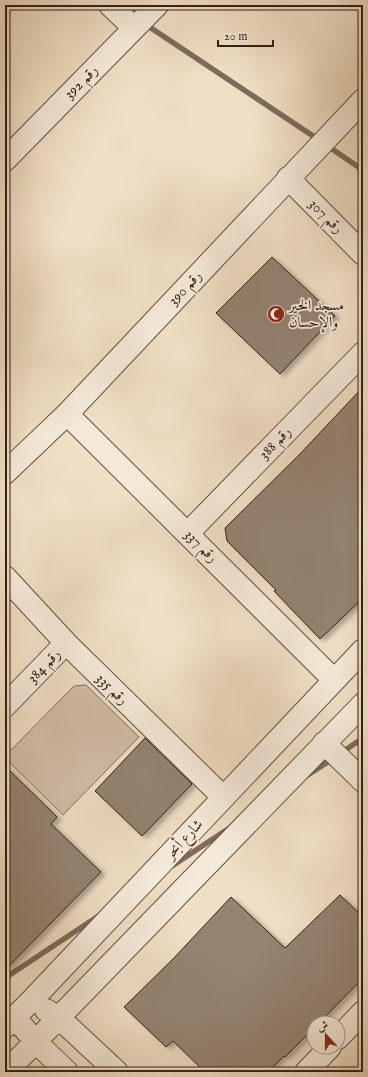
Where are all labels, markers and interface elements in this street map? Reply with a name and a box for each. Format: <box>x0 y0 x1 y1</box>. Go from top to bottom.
scale bar <box>218 22 273 48</box>
text: 20 m <box>224 29 247 44</box>
street label: رقم 392 <box>60 61 105 106</box>
street label: رقم 307 <box>302 195 347 240</box>
street label: رقم 390 <box>164 267 209 312</box>
place label: مسجد الخير والإحسان <box>287 296 344 333</box>
mosque icon: مسجد الخير والإحسان <box>266 304 286 324</box>
street label: رقم 388 <box>255 422 298 466</box>
street label: رقم 337 <box>177 525 222 570</box>
street label: رقم 384 <box>23 645 68 690</box>
street label: رقم 335 <box>89 669 132 712</box>
street label: شارع أبحر <box>158 814 209 866</box>
north arrow <box>306 1015 346 1055</box>
text: ش <box>315 1018 330 1035</box>

